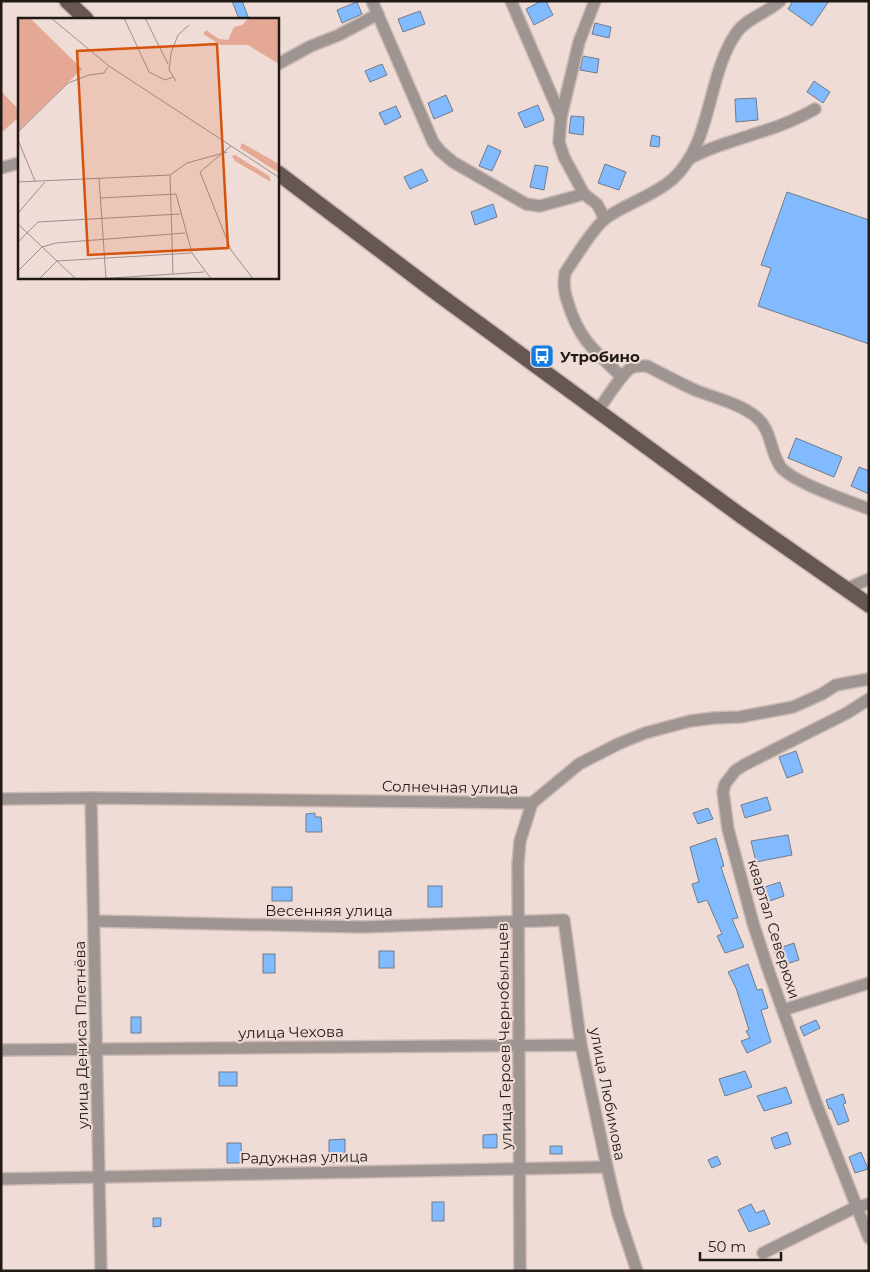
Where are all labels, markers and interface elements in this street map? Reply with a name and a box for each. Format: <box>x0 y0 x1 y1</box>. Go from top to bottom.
inset map <box>18 18 279 279</box>
bus stop icon: Утробино <box>529 343 555 369</box>
place label: Утробино <box>560 347 640 366</box>
street label: Солнечная улица <box>382 776 518 798</box>
street label: квартал Северюхи <box>744 857 804 1001</box>
street label: Весенняя улица <box>265 901 393 920</box>
street label: улица Героев Чернобыльцев <box>493 922 515 1151</box>
street label: улица Дениса Плетнёва <box>70 941 92 1130</box>
street label: улица Чехова <box>237 1022 344 1042</box>
street label: улица Любимова <box>586 1025 630 1162</box>
street label: Радужная улица <box>240 1146 368 1168</box>
scale bar <box>700 1230 781 1262</box>
text: 50 m <box>708 1237 746 1256</box>

